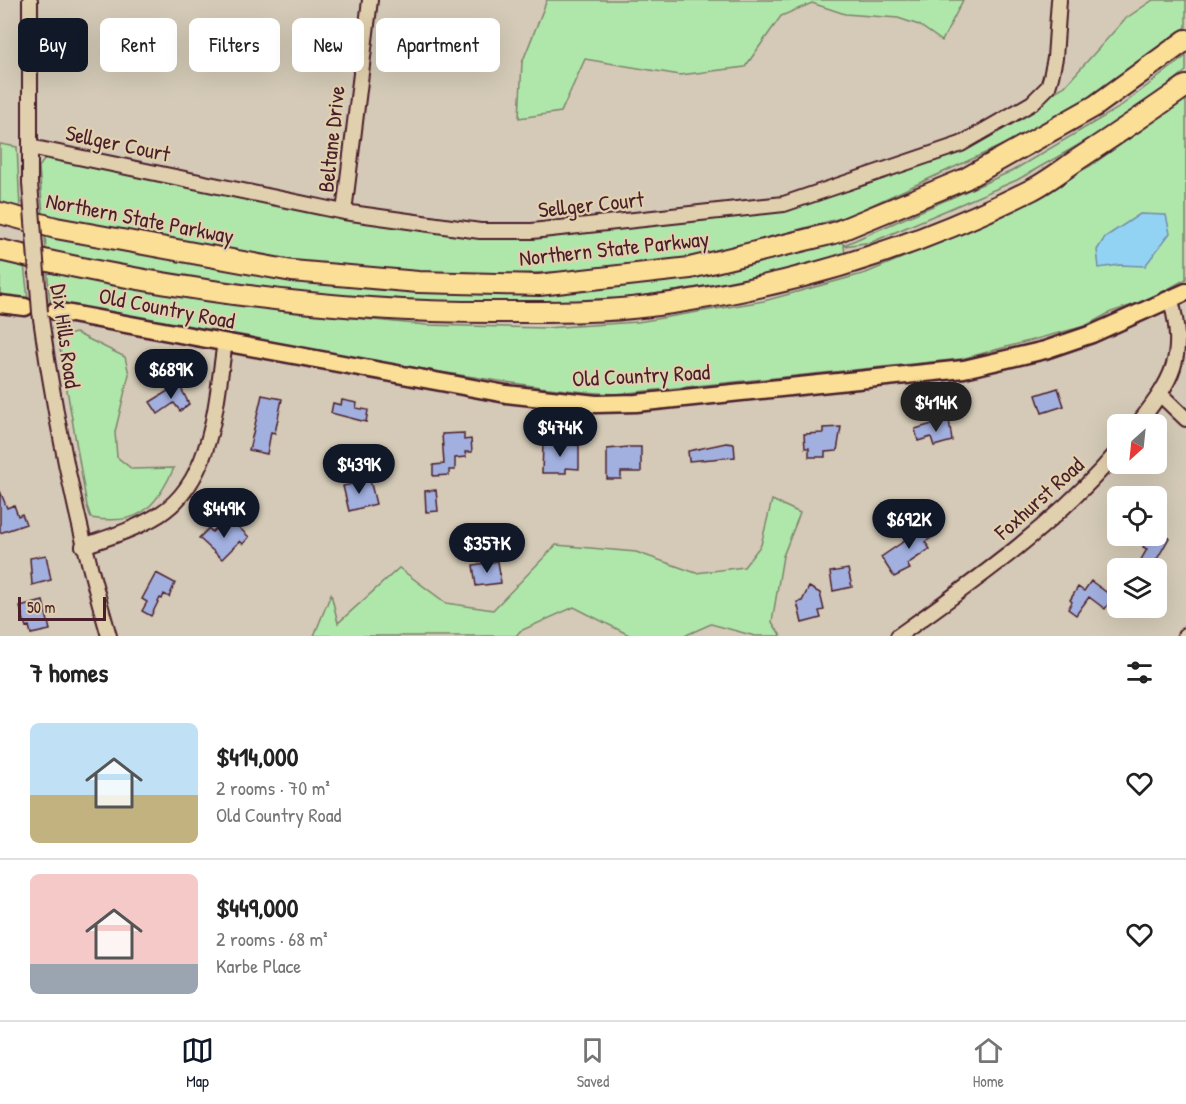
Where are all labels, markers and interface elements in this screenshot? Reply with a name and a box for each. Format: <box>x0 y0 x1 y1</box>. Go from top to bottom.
chip: Buy <box>18 18 88 72</box>
chip: Rent <box>100 18 177 72</box>
chip: Filters <box>189 18 280 72</box>
chip: New <box>292 18 364 72</box>
chip: Apartment <box>376 18 500 72</box>
street label: Beltane Drive <box>310 84 352 194</box>
street label: Sellger Court <box>63 117 173 169</box>
street label: Sellger Court <box>537 183 646 224</box>
street label: Northern State Parkway <box>44 185 236 251</box>
street label: Northern State Parkway <box>518 223 710 273</box>
street label: Old Country Road <box>96 280 238 336</box>
street label: Dix Hills Road <box>44 282 88 390</box>
pin: $689K <box>129 349 213 400</box>
text: $689K <box>149 355 193 382</box>
street label: Old Country Road <box>571 356 711 394</box>
pin: $414K <box>894 382 978 433</box>
text: $414K <box>915 388 957 415</box>
pin: $474K <box>518 407 602 458</box>
text: $474K <box>537 413 583 440</box>
north arrow <box>1107 414 1167 474</box>
map controls <box>1107 414 1167 618</box>
pin: $439K <box>317 444 401 495</box>
text: $439K <box>337 450 381 477</box>
street label: Foxhurst Road <box>987 450 1090 547</box>
button: locate <box>1107 486 1167 546</box>
pin: $449K <box>182 488 266 539</box>
text: $449K <box>203 494 245 521</box>
pin: $692K <box>867 499 951 550</box>
text: $692K <box>886 505 932 532</box>
pin: $357K <box>445 523 529 574</box>
text: $357K <box>463 529 511 556</box>
button: layers <box>1107 558 1167 618</box>
scale bar <box>18 594 106 622</box>
text: 50 m <box>27 596 56 618</box>
text: 7 homes <box>30 655 108 690</box>
icon: filters <box>1123 656 1156 689</box>
text: $414,000 <box>216 739 298 774</box>
icon: home <box>78 747 150 819</box>
icon: heart <box>1123 767 1156 800</box>
text: 2 rooms · 70 m² <box>216 774 330 801</box>
text: Old Country Road <box>216 801 341 828</box>
text: $449,000 <box>216 890 298 925</box>
icon: home <box>78 898 150 970</box>
icon: heart <box>1123 918 1156 951</box>
text: 2 rooms · 68 m² <box>216 925 328 952</box>
text: Karbe Place <box>216 952 301 979</box>
tab: Map <box>181 1034 214 1092</box>
tab: Saved <box>576 1034 609 1092</box>
tab: Home <box>972 1034 1005 1092</box>

